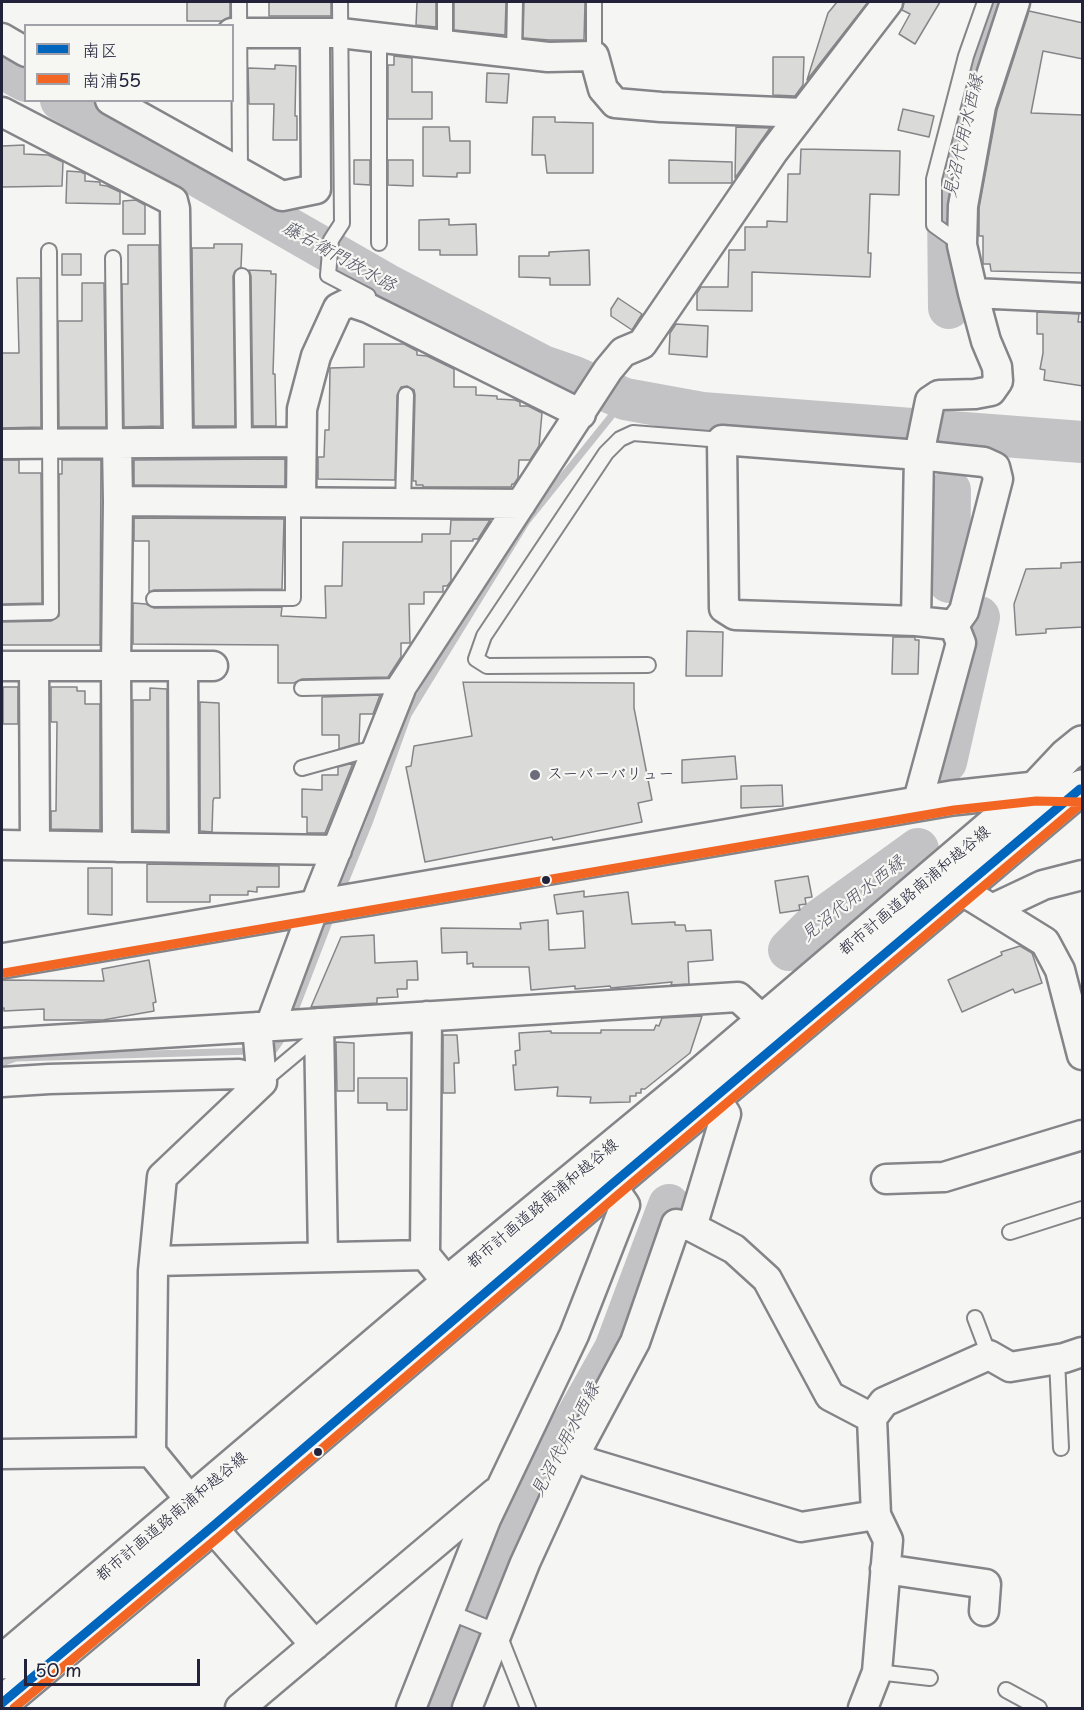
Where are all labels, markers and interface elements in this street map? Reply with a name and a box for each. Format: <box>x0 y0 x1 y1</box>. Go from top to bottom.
legend <box>24 24 234 102</box>
text: 南区 <box>82 36 118 63</box>
text: 南浦55 <box>82 66 141 93</box>
water label: 見沼代用水西縁 <box>939 72 989 200</box>
water label: 藤右衛門放水路 <box>279 217 399 297</box>
place label: スーパーバリュー <box>547 765 674 785</box>
marker: スーパーバリュー <box>528 768 542 782</box>
street label: 都市計画道路南浦和越谷線 <box>835 822 995 960</box>
water label: 見沼代用水西縁 <box>797 852 909 946</box>
unlabelled marker <box>540 874 552 886</box>
street label: 都市計画道路南浦和越谷線 <box>463 1135 623 1273</box>
water label: 見沼代用水西縁 <box>527 1379 605 1501</box>
unlabelled marker <box>312 1446 324 1458</box>
street label: 都市計画道路南浦和越谷線 <box>92 1448 252 1586</box>
scale bar <box>27 1647 202 1685</box>
text: 50 m <box>35 1656 82 1683</box>

